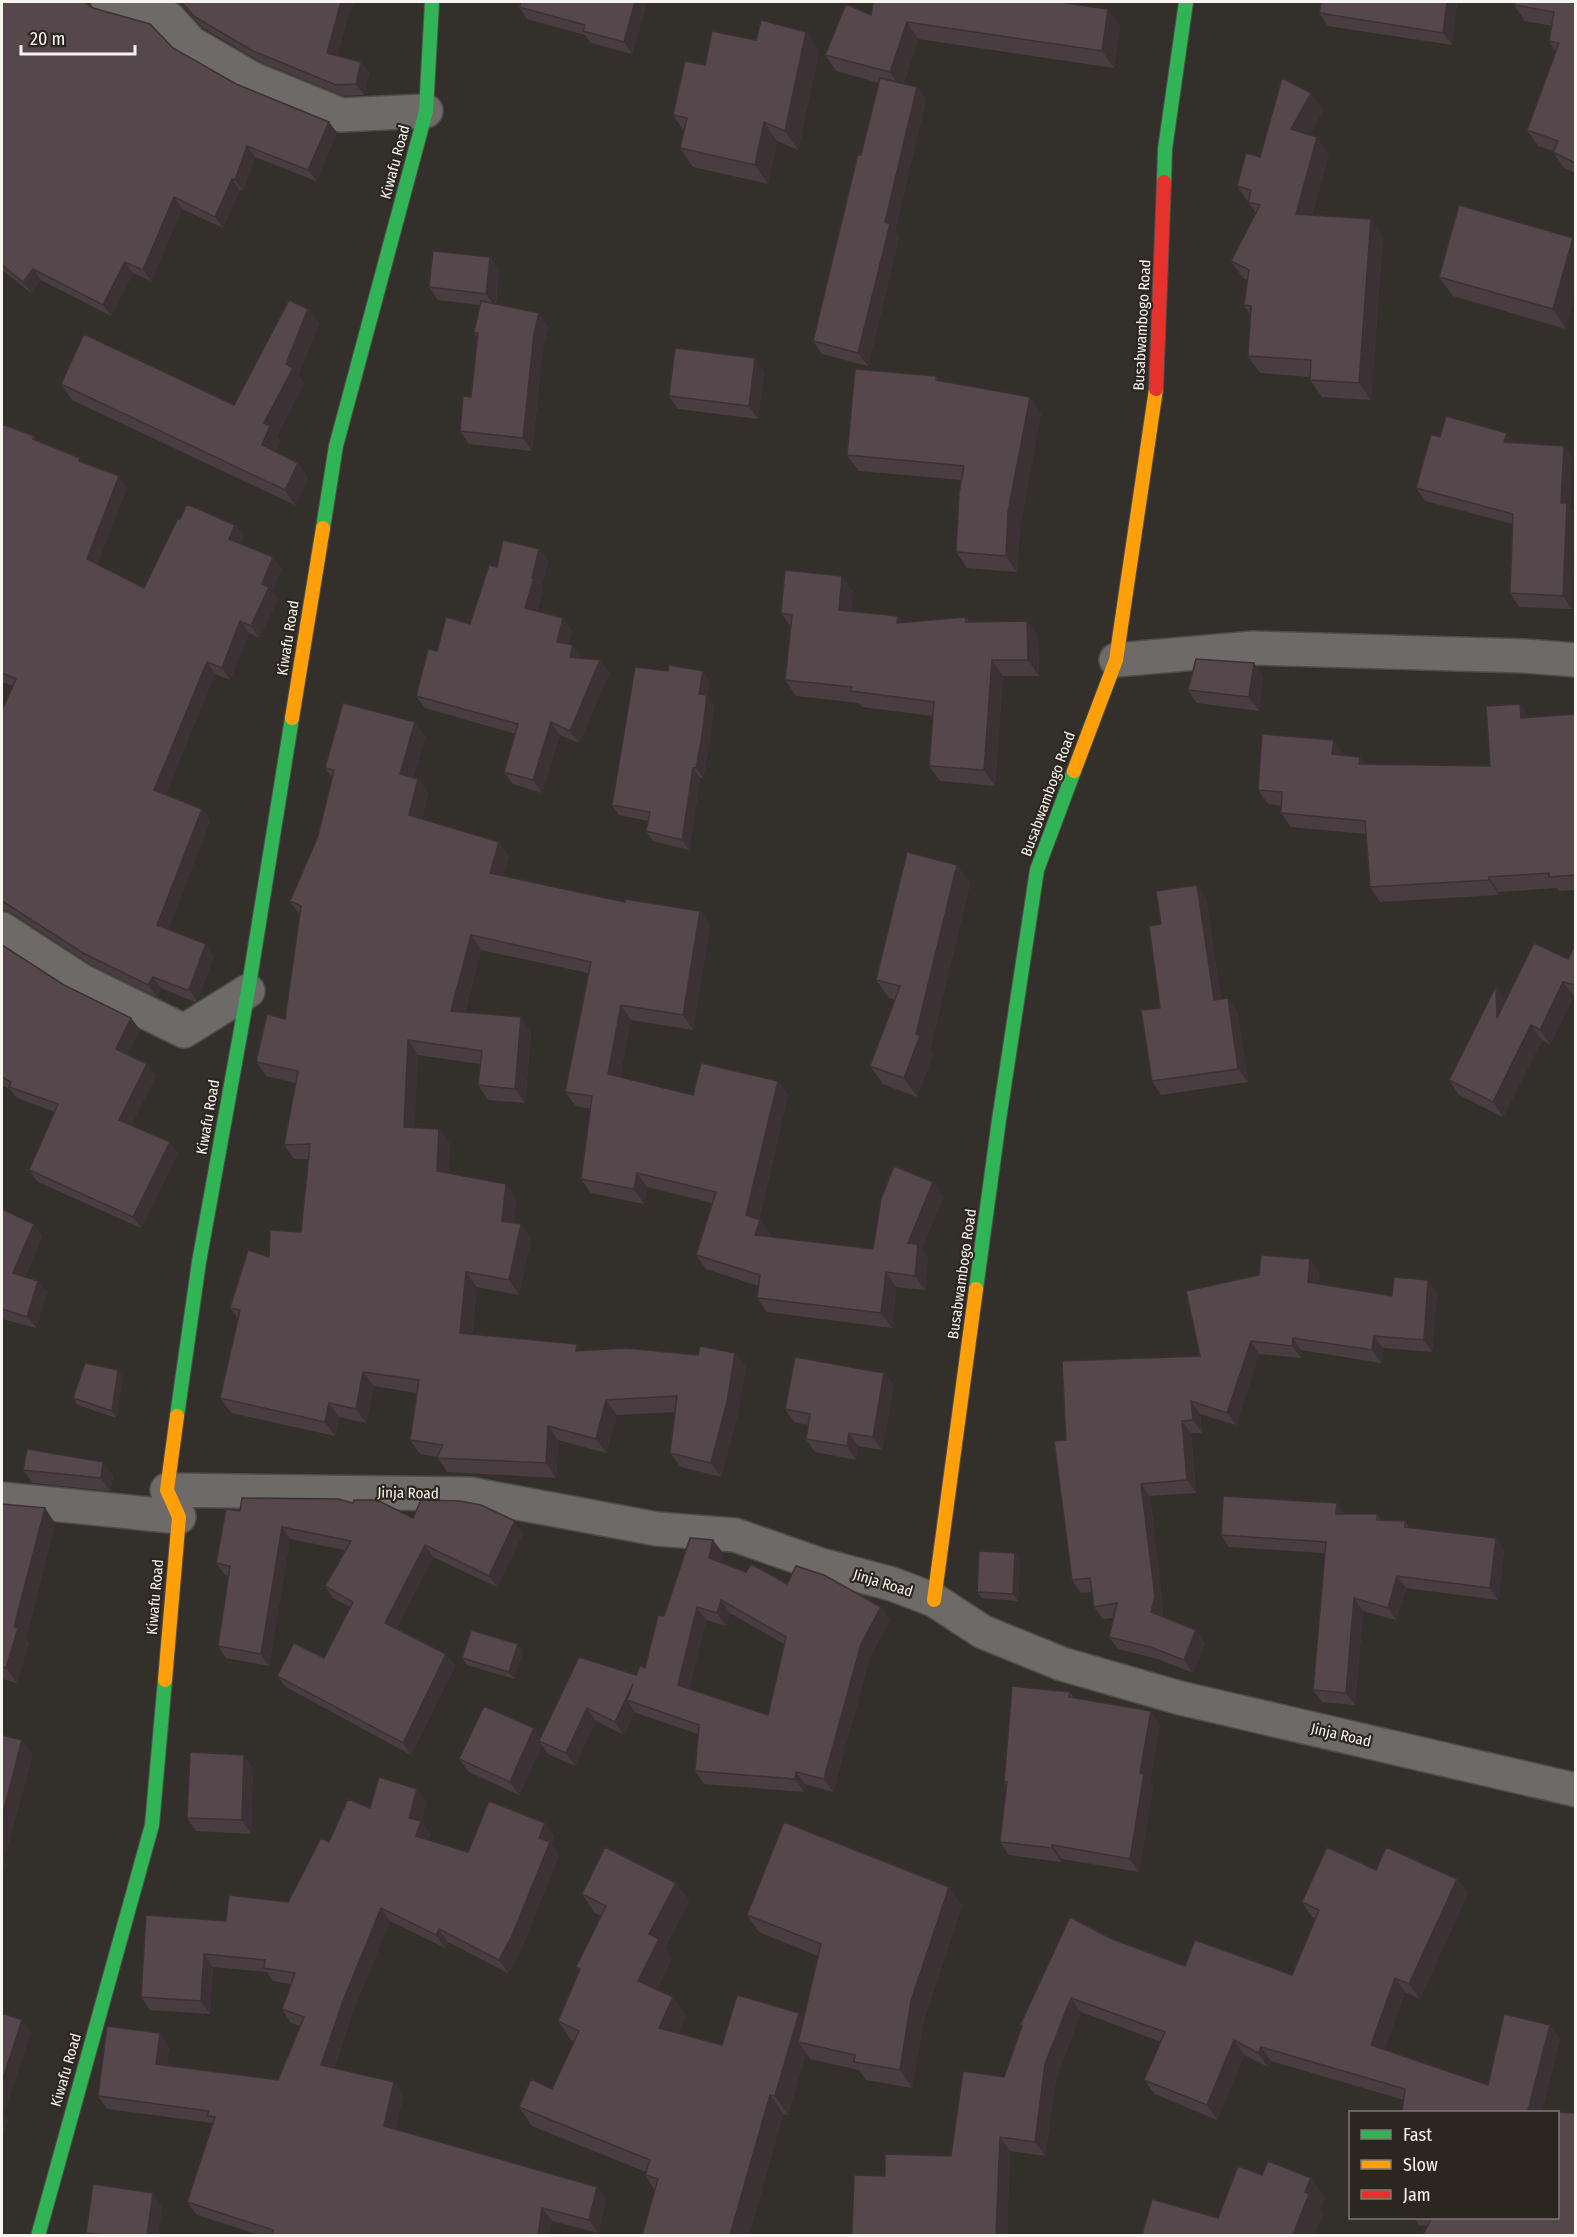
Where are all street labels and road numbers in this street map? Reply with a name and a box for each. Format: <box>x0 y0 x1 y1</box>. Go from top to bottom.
street label: Kiwafu Road <box>377 123 413 201</box>
street label: Busabwambogo Road <box>1130 259 1154 391</box>
street label: Kiwafu Road <box>273 599 303 677</box>
street label: Busabwambogo Road <box>1017 729 1079 859</box>
street label: Kiwafu Road <box>193 1078 223 1156</box>
street label: Busabwambogo Road <box>944 1208 980 1340</box>
street label: Jinja Road <box>377 1483 439 1503</box>
street label: Kiwafu Road <box>143 1558 167 1636</box>
street label: Jinja Road <box>851 1565 915 1601</box>
street label: Jinja Road <box>1309 1719 1373 1751</box>
street label: Kiwafu Road <box>47 2031 85 2109</box>

